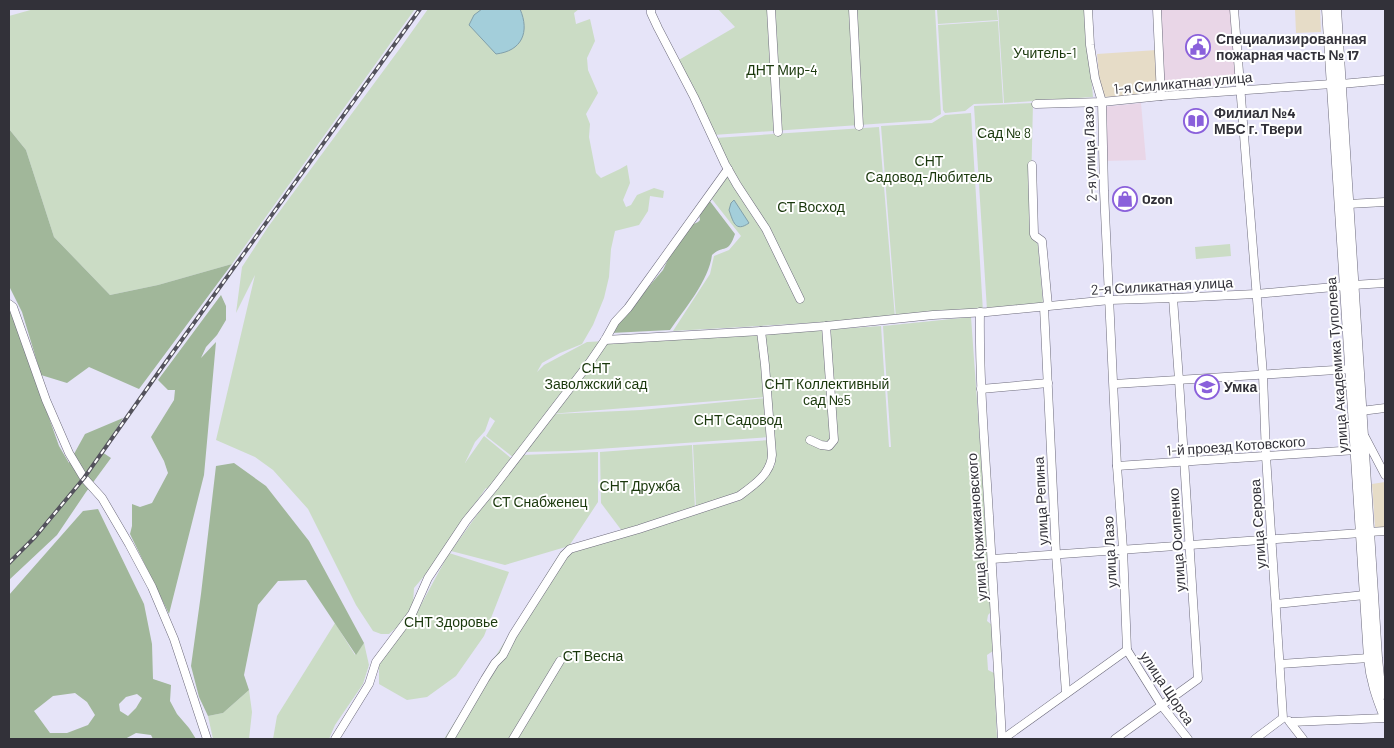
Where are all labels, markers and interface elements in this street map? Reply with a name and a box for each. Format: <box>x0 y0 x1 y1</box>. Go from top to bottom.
place label: Специализированная пожарная часть № 17 <box>1216 30 1367 63</box>
public building icon: Специализированная пожарная часть № 17 <box>1185 34 1211 60</box>
park label: Учитель-1 <box>1013 44 1077 61</box>
park label: ДНТ Мир-4 <box>746 61 818 78</box>
street label: 1-я Силикатная улица <box>1113 68 1253 97</box>
place label: Филиал №4 МБС г. Твери <box>1214 104 1302 137</box>
street label: 2-я улица Лазо <box>1079 106 1100 202</box>
library icon: Филиал №4 МБС г. Твери <box>1183 108 1209 134</box>
park label: Сад № 8 <box>977 124 1031 141</box>
park label: СНТ Садовод-Любитель <box>865 152 993 185</box>
shop icon: Ozon <box>1112 186 1138 212</box>
place label: Ozon <box>1142 190 1173 207</box>
park label: СТ Восход <box>777 198 845 215</box>
street label: 2-я Силикатная улица <box>1091 273 1234 298</box>
street label: улица Академика Туполева <box>1322 276 1351 453</box>
park label: СНТ Заволжский сад <box>544 359 648 392</box>
school or university icon: Умка <box>1194 374 1220 400</box>
park label: СНТ Коллективный сад №5 <box>765 375 889 408</box>
place label: Умка <box>1224 378 1257 395</box>
park label: СНТ Садовод <box>694 411 782 428</box>
street label: 1-й проезд Котовского <box>1166 432 1306 459</box>
street label: улица Кржижановского <box>963 452 990 601</box>
street label: улица Репина <box>1030 456 1051 546</box>
park label: СНТ Дружба <box>600 477 681 494</box>
street label: улица Серова <box>1246 478 1269 569</box>
street label: улица Осипенко <box>1164 487 1189 593</box>
park label: СТ Снабженец <box>492 493 588 510</box>
street label: улица Лазо <box>1099 515 1120 588</box>
park label: СНТ Здоровье <box>404 613 498 630</box>
park label: СТ Весна <box>563 647 624 664</box>
street label: улица Щорса <box>1137 648 1198 728</box>

